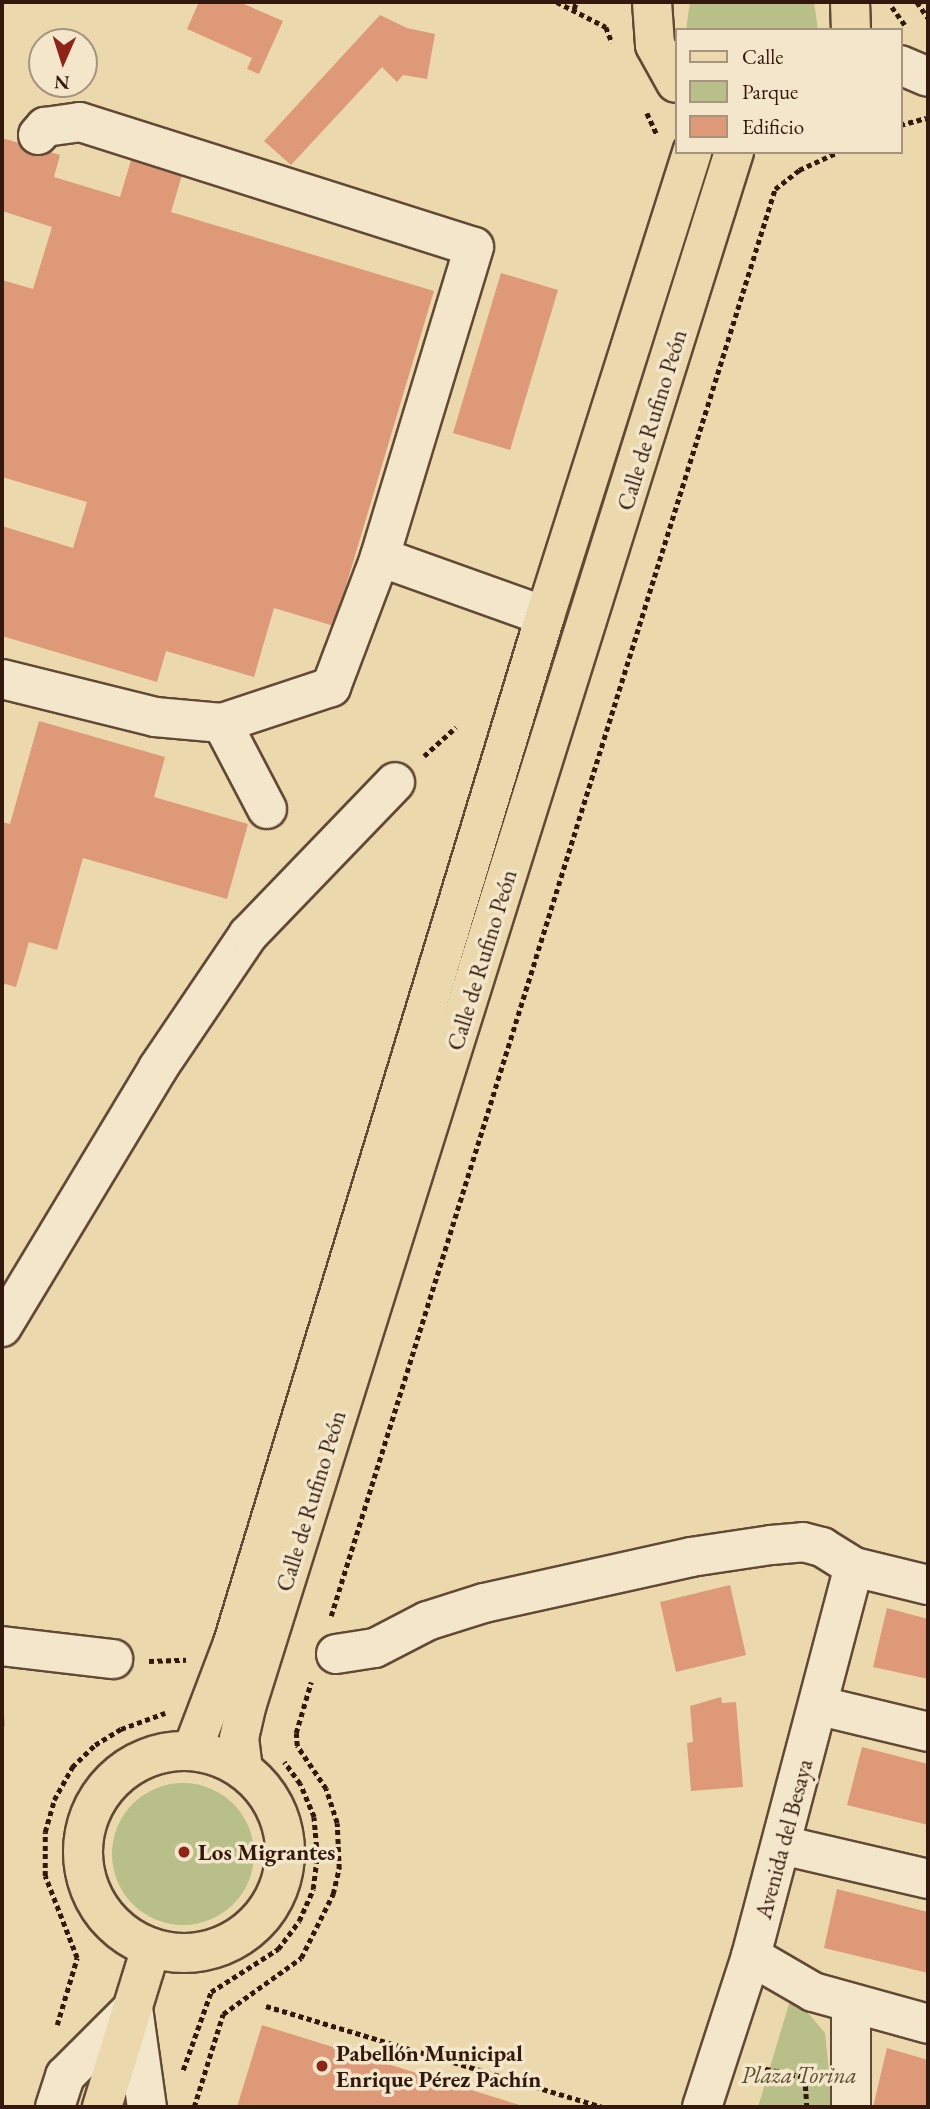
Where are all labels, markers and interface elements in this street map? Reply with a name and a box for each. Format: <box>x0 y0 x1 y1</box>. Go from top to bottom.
north arrow <box>28 28 98 98</box>
legend <box>674 28 902 154</box>
text: Calle <box>742 43 784 70</box>
text: N <box>54 70 70 95</box>
text: Parque <box>742 78 798 105</box>
text: Edificio <box>742 113 804 140</box>
street label: Calle de Rufino Peón <box>611 326 693 514</box>
street label: Calle de Rufino Peón <box>441 866 523 1054</box>
street label: Calle de Rufino Peón <box>270 1407 352 1595</box>
street label: Avenida del Besaya <box>749 1756 819 1922</box>
place label: Los Migrantes <box>198 1838 335 1866</box>
marker: Los Migrantes <box>176 1844 192 1860</box>
place label: Pabellón Municipal Enrique Pérez Pachín <box>336 2039 541 2093</box>
marker: Pabellón Municipal Enrique Pérez Pachín <box>314 2058 330 2074</box>
park label: Plaza Torina <box>741 2061 857 2089</box>

